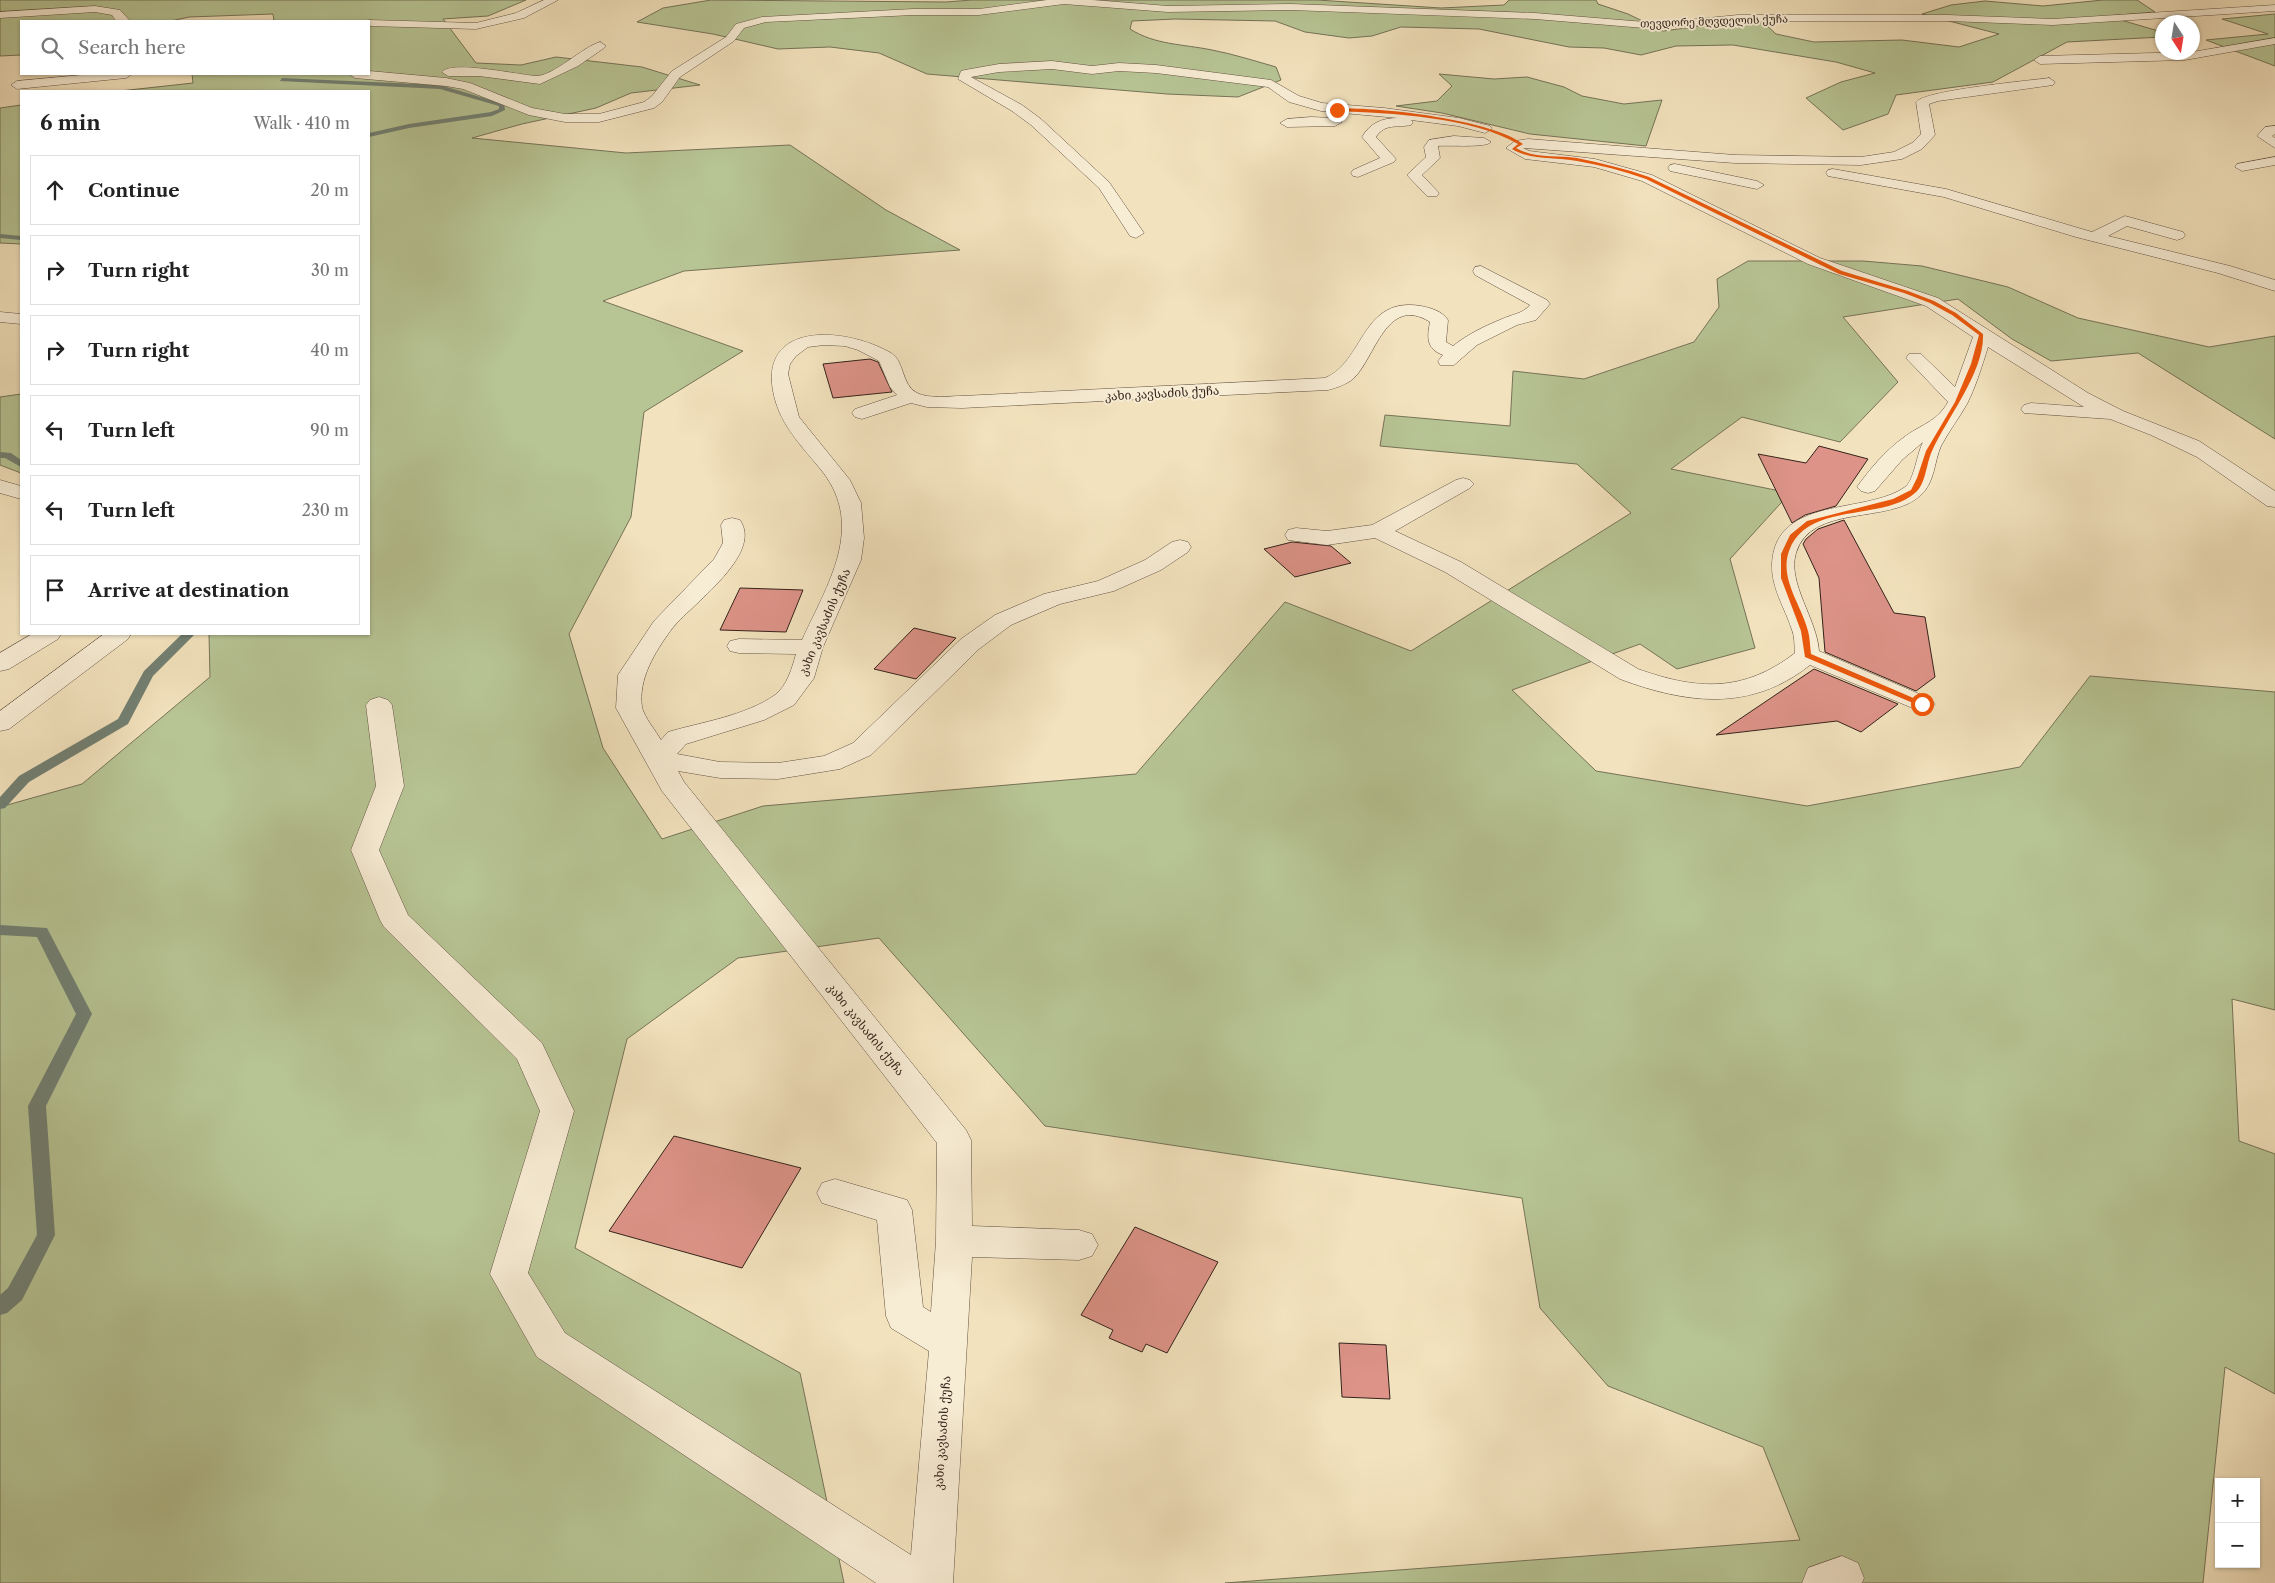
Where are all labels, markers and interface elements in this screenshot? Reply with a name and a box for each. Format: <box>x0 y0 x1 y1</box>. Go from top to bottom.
street label: თევდორე მღვდელის ქუჩა <box>1640 11 1788 31</box>
north arrow <box>2155 15 2200 60</box>
search box <box>20 20 370 75</box>
icon: search <box>38 34 66 62</box>
text: Search here <box>78 36 186 59</box>
route end <box>1326 99 1349 122</box>
text: 6 min <box>40 110 101 135</box>
text: Walk · 410 m <box>253 113 350 133</box>
icon: ahead <box>41 176 69 204</box>
text: Continue <box>88 179 180 202</box>
text: 20 m <box>310 180 349 200</box>
icon: right <box>41 256 69 284</box>
text: Turn right <box>88 259 189 282</box>
text: 30 m <box>311 260 349 280</box>
icon: right <box>41 336 69 364</box>
text: Turn right <box>88 339 189 362</box>
text: 40 m <box>310 340 349 360</box>
street label: კახი კავსაძის ქუჩა <box>1104 383 1220 403</box>
icon: left <box>41 416 69 444</box>
text: Turn left <box>88 419 175 442</box>
text: 90 m <box>310 420 349 440</box>
icon: left <box>41 496 69 524</box>
text: Turn left <box>88 499 175 522</box>
text: 230 m <box>302 500 349 520</box>
street label: კახი კავსაძის ქუჩა <box>795 566 853 678</box>
icon: arrive <box>41 576 69 604</box>
text: Arrive at destination <box>88 579 289 602</box>
route start <box>1911 693 1934 716</box>
street label: კახი კავსაძის ქუჩა <box>824 980 908 1078</box>
street label: კახი კავსაძის ქუჩა <box>931 1375 953 1491</box>
map controls <box>2215 1478 2260 1568</box>
button: + <box>2215 1478 2260 1523</box>
button: − <box>2215 1523 2260 1568</box>

